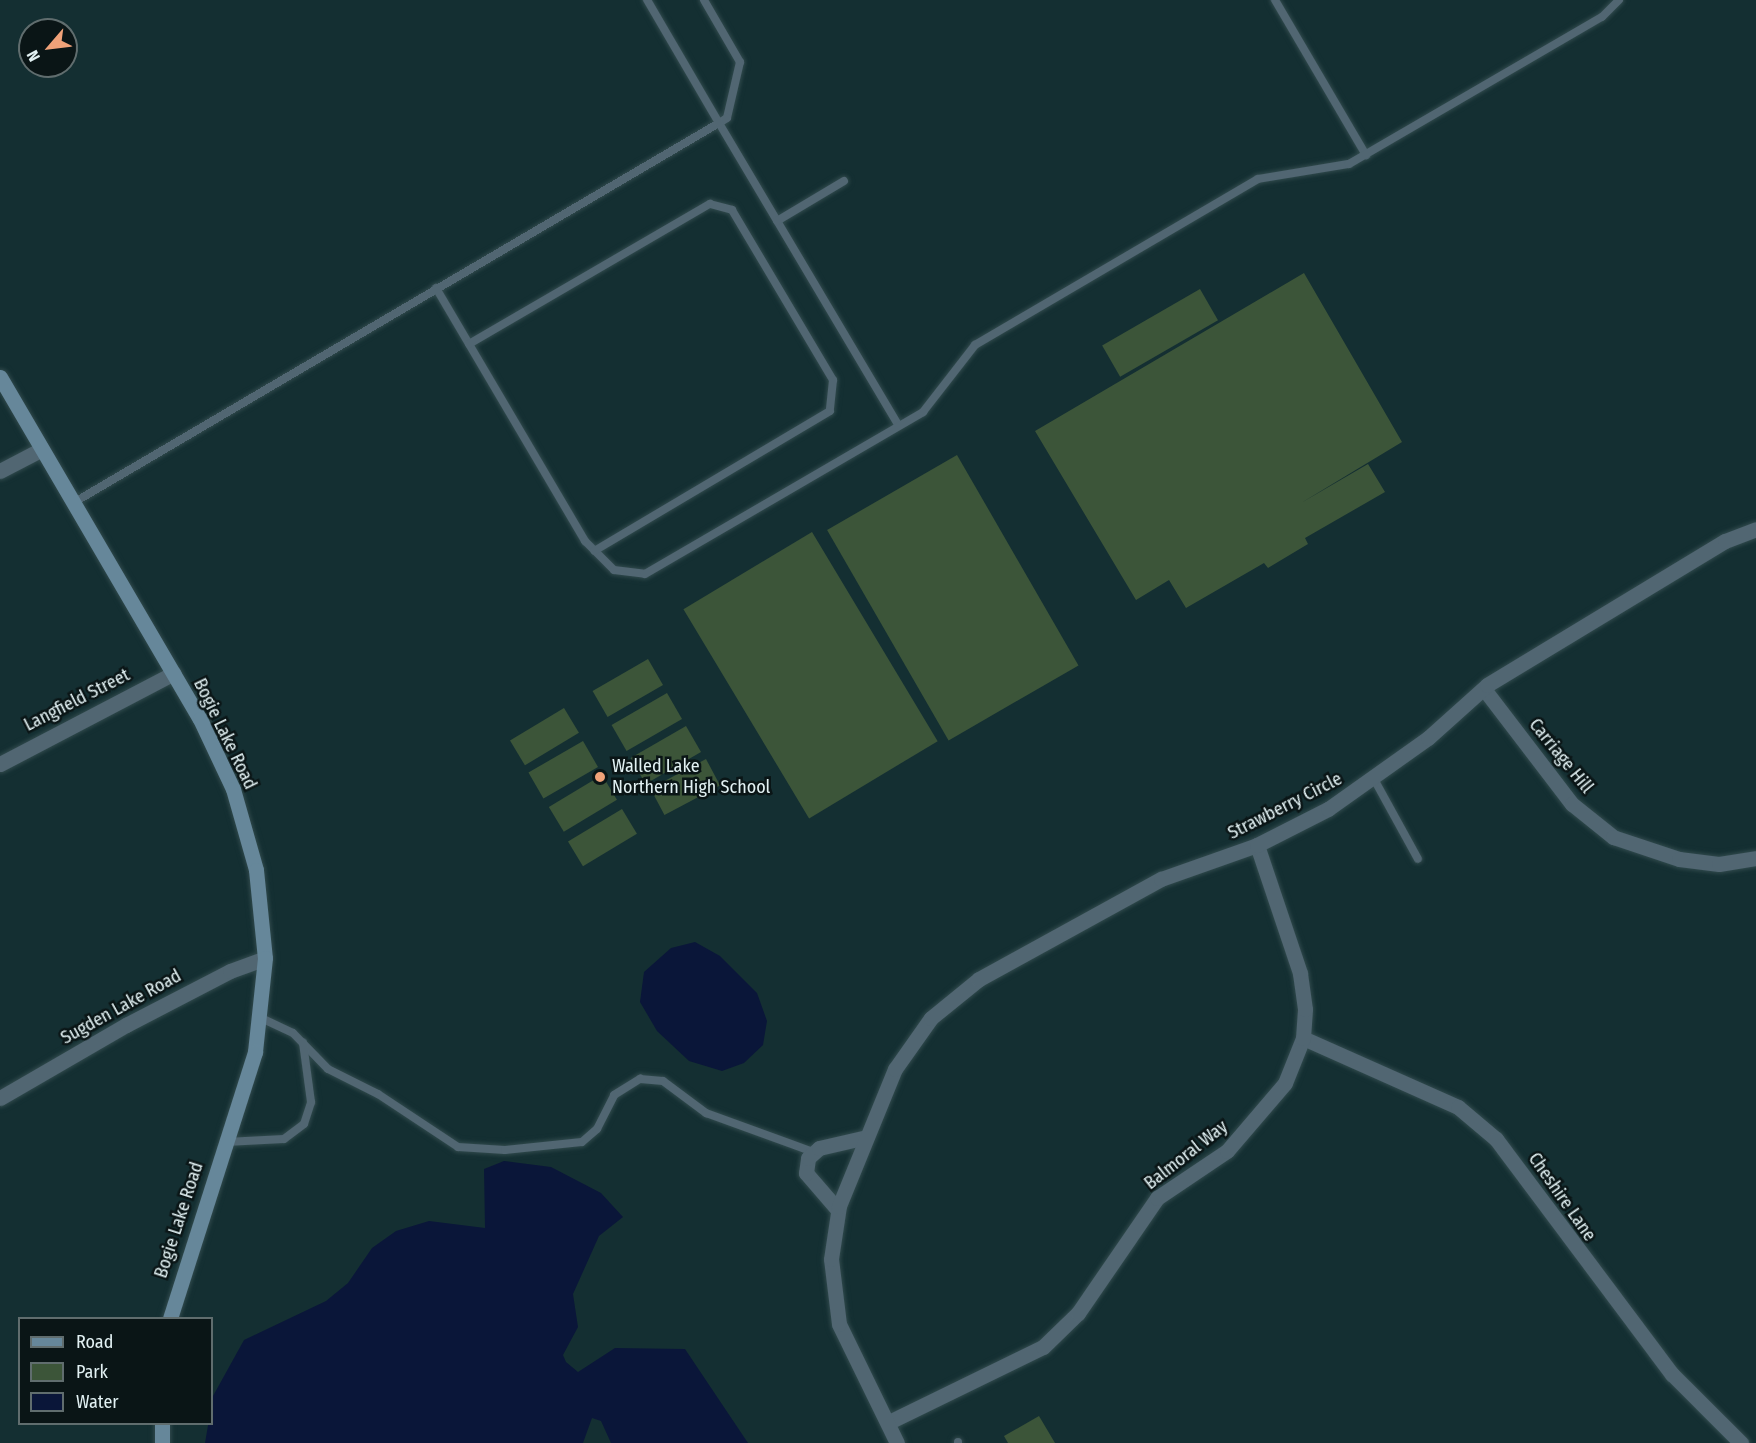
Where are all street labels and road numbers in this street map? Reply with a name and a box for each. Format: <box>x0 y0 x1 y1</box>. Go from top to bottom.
street label: Langfield Street <box>21 664 133 736</box>
street label: Bogie Lake Road <box>189 675 261 793</box>
street label: Carriage Hill <box>1524 714 1598 798</box>
street label: Strawberry Circle <box>1224 768 1346 844</box>
street label: Sugden Lake Road <box>57 965 185 1049</box>
street label: Balmoral Way <box>1140 1116 1232 1194</box>
street label: Cheshire Lane <box>1524 1149 1600 1245</box>
street label: Bogie Lake Road <box>150 1159 208 1281</box>

